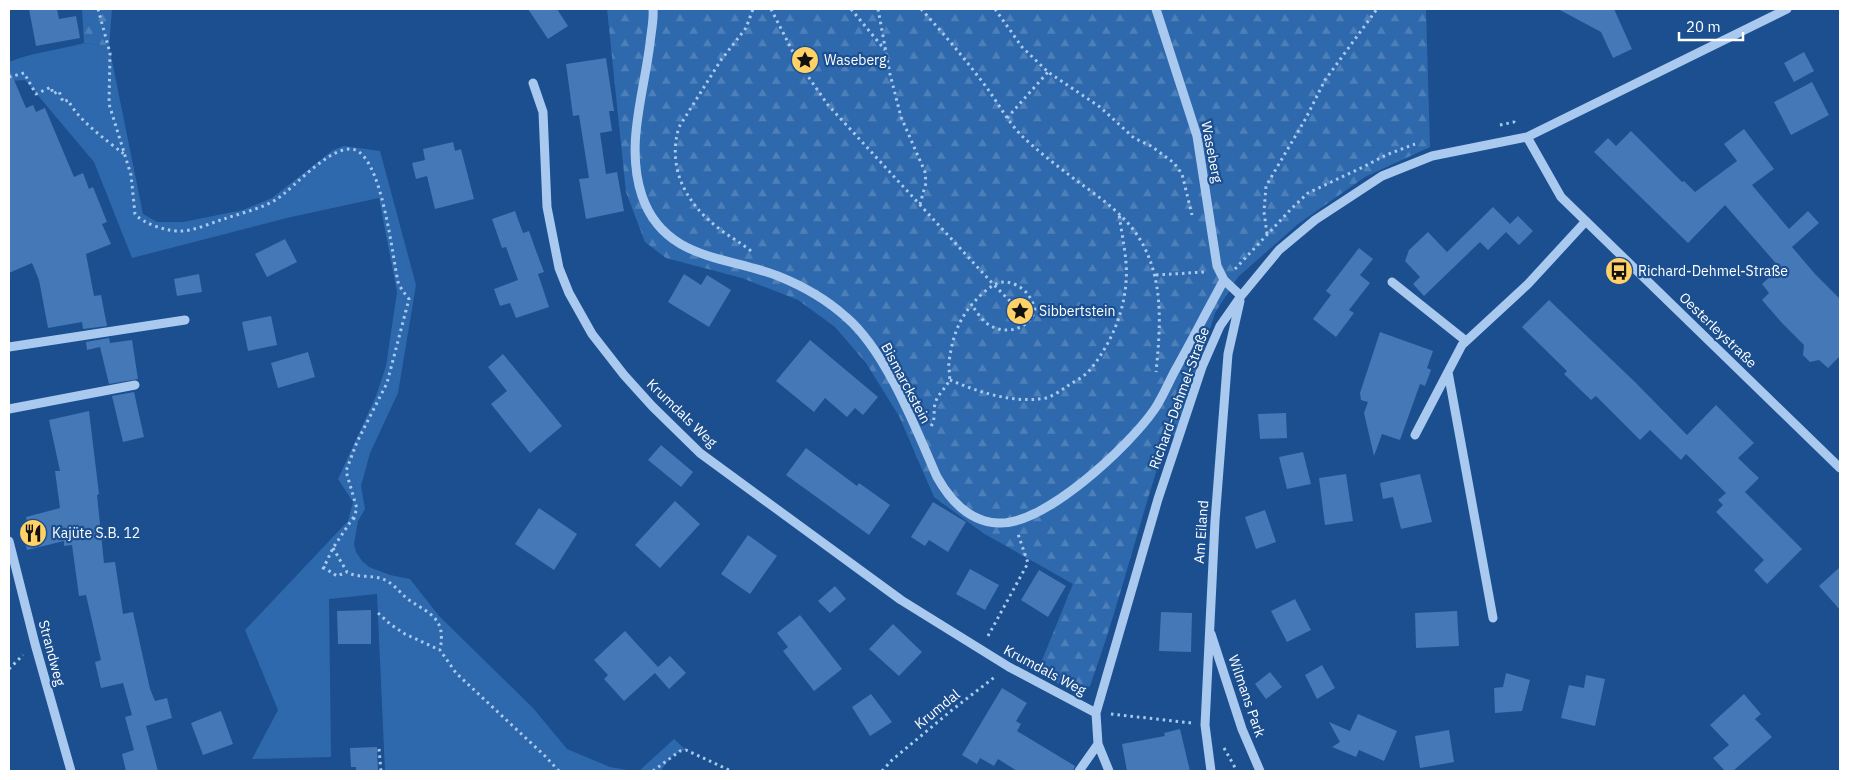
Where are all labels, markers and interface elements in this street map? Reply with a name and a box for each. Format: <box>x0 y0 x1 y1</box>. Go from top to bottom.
scale bar <box>1679 10 1743 42</box>
text: 20 m <box>1686 17 1721 36</box>
place icon: Waseberg <box>790 45 820 75</box>
place label: Waseberg <box>824 51 887 69</box>
street label: Waseberg <box>1197 120 1227 185</box>
bus stop icon: Richard-Dehmel-Straße <box>1604 256 1634 286</box>
place label: Richard-Dehmel-Straße <box>1638 262 1788 280</box>
street label: Oesterleystraße <box>1675 288 1761 372</box>
place icon: Sibbertstein <box>1005 296 1035 326</box>
place label: Sibbertstein <box>1039 302 1115 320</box>
street label: Richard-Dehmel-Straße <box>1145 324 1213 471</box>
street label: Bismarckstein <box>877 339 935 427</box>
street label: Krumdals Weg <box>643 375 721 451</box>
street label: Am Eiland <box>1190 500 1212 564</box>
restaurant icon: Kajüte S.B. 12 <box>18 518 48 548</box>
place label: Kajüte S.B. 12 <box>52 524 140 542</box>
street label: Strandweg <box>35 618 70 688</box>
street label: Krumdals Weg <box>1001 641 1090 700</box>
street label: Wilmans Park <box>1225 652 1270 740</box>
street label: Krumdal <box>911 685 964 733</box>

